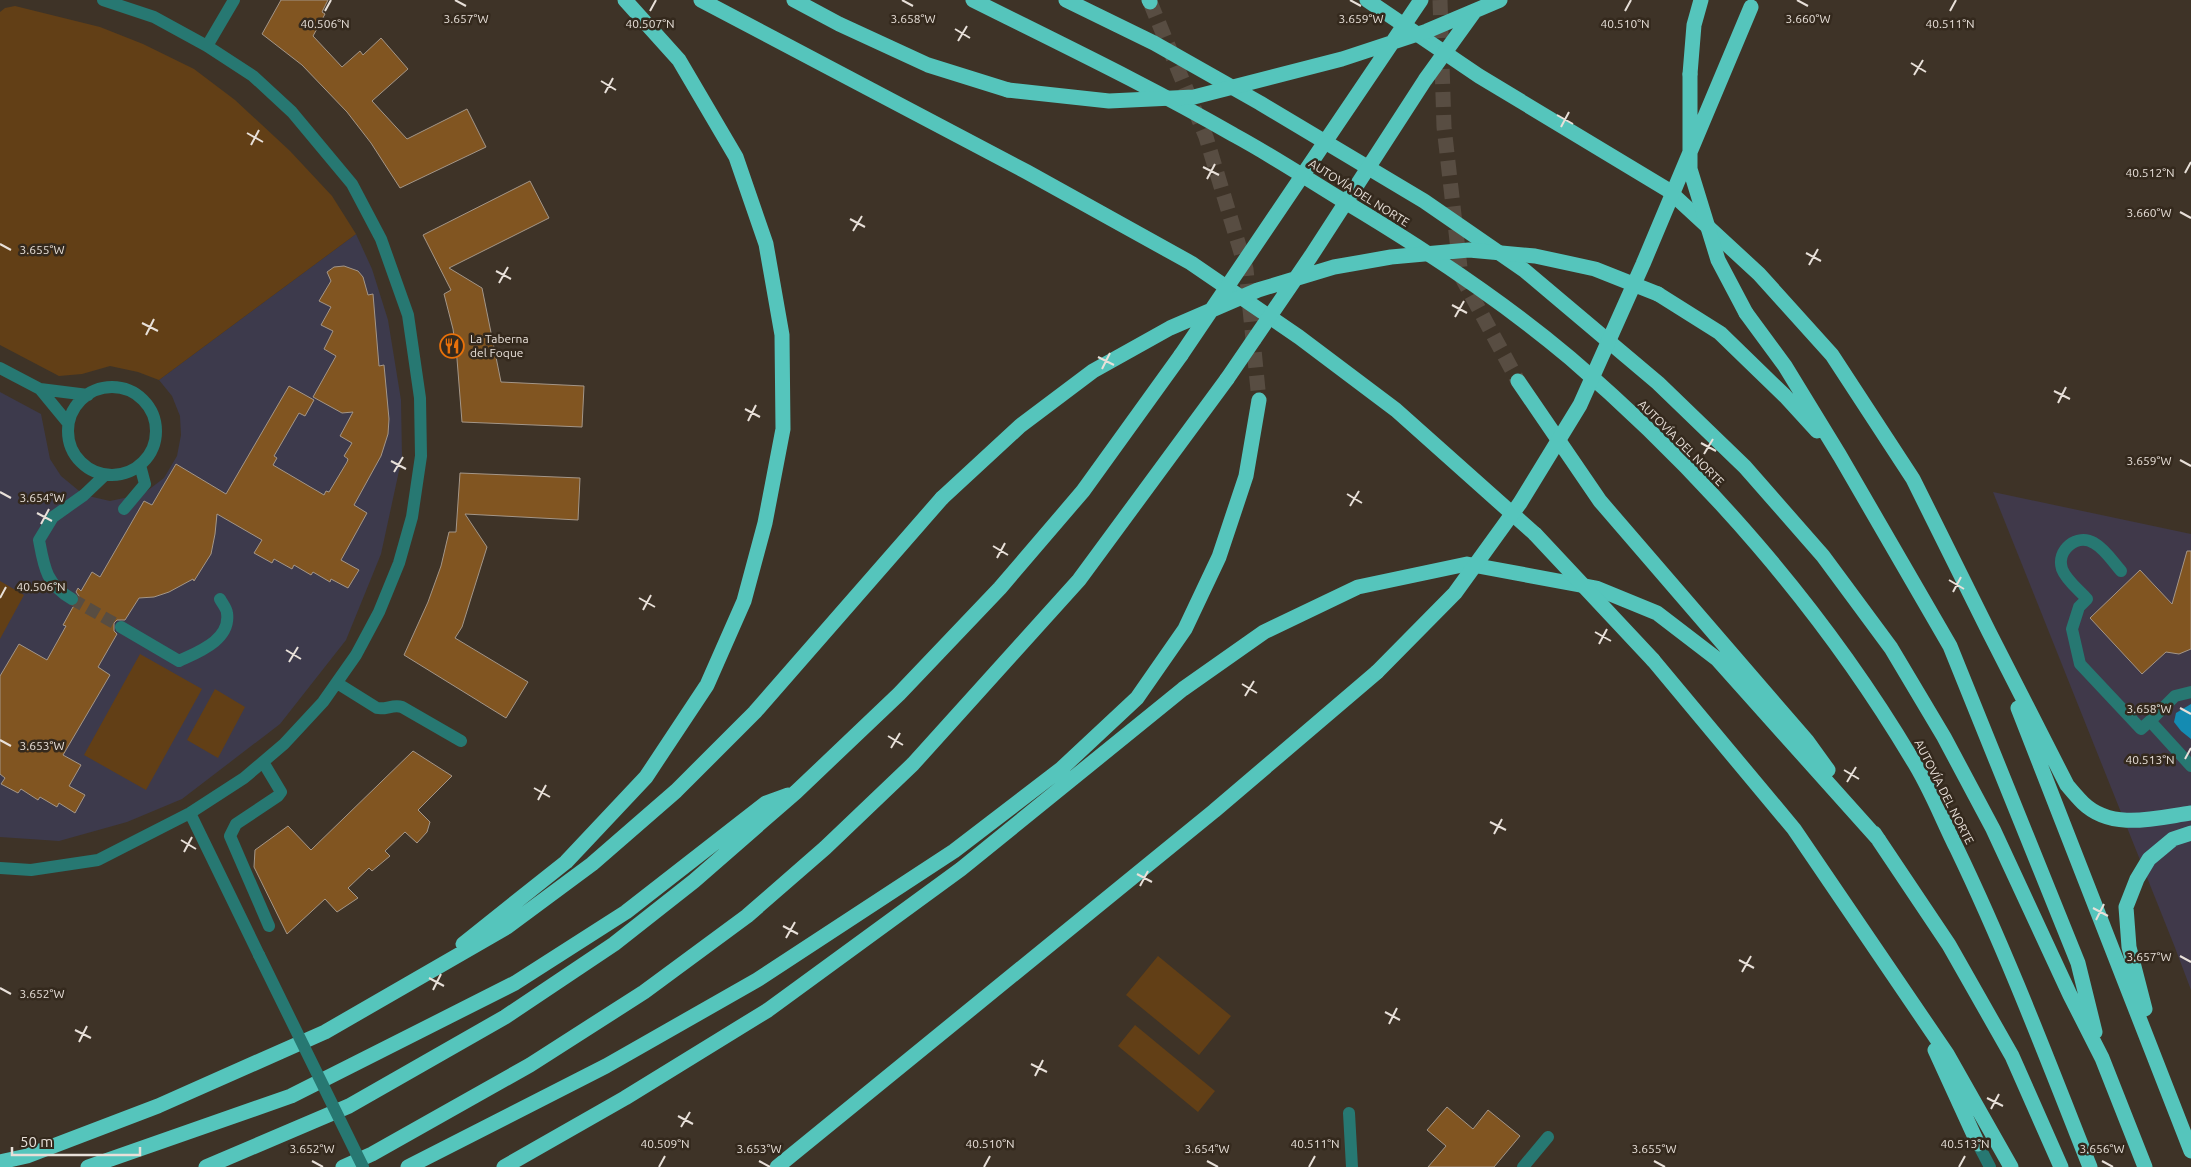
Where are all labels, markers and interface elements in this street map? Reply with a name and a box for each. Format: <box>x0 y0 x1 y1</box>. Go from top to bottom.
text: 3.657°W <box>444 12 489 25</box>
text: 3.658°W <box>891 12 936 25</box>
text: 3.659°W <box>1339 12 1384 25</box>
text: 3.660°W <box>1786 12 1831 25</box>
text: 40.506°N <box>300 17 350 30</box>
text: 40.507°N <box>625 17 675 30</box>
text: 40.510°N <box>1600 17 1650 30</box>
text: 40.511°N <box>1925 17 1975 30</box>
street label: AUTOVÍA DEL NORTE <box>1307 156 1412 229</box>
text: 40.512°N <box>2125 166 2175 179</box>
text: 3.660°W <box>2127 206 2172 219</box>
text: 3.655°W <box>20 243 65 256</box>
place label: La Taberna del Foque <box>470 332 529 359</box>
restaurant icon: La Taberna del Foque <box>439 333 465 359</box>
street label: AUTOVÍA DEL NORTE <box>1636 397 1727 488</box>
text: 3.659°W <box>2127 454 2172 467</box>
text: 3.654°W <box>20 491 65 504</box>
text: 40.506°N <box>16 580 66 593</box>
text: 3.658°W <box>2127 702 2172 715</box>
street label: AUTOVÍA DEL NORTE <box>1912 737 1977 846</box>
text: 3.653°W <box>20 739 65 752</box>
text: 40.513°N <box>2125 753 2175 766</box>
text: 3.657°W <box>2127 950 2172 963</box>
text: 3.652°W <box>20 987 65 1000</box>
scale bar <box>12 1124 140 1156</box>
text: 50 m <box>20 1133 53 1150</box>
text: 40.509°N <box>640 1137 690 1150</box>
text: 40.510°N <box>965 1137 1015 1150</box>
text: 40.511°N <box>1290 1137 1340 1150</box>
text: 40.513°N <box>1940 1137 1990 1150</box>
text: 3.652°W <box>290 1142 335 1155</box>
text: 3.653°W <box>737 1142 782 1155</box>
text: 3.654°W <box>1185 1142 1230 1155</box>
text: 3.655°W <box>1632 1142 1677 1155</box>
text: 3.656°W <box>2080 1142 2125 1155</box>

